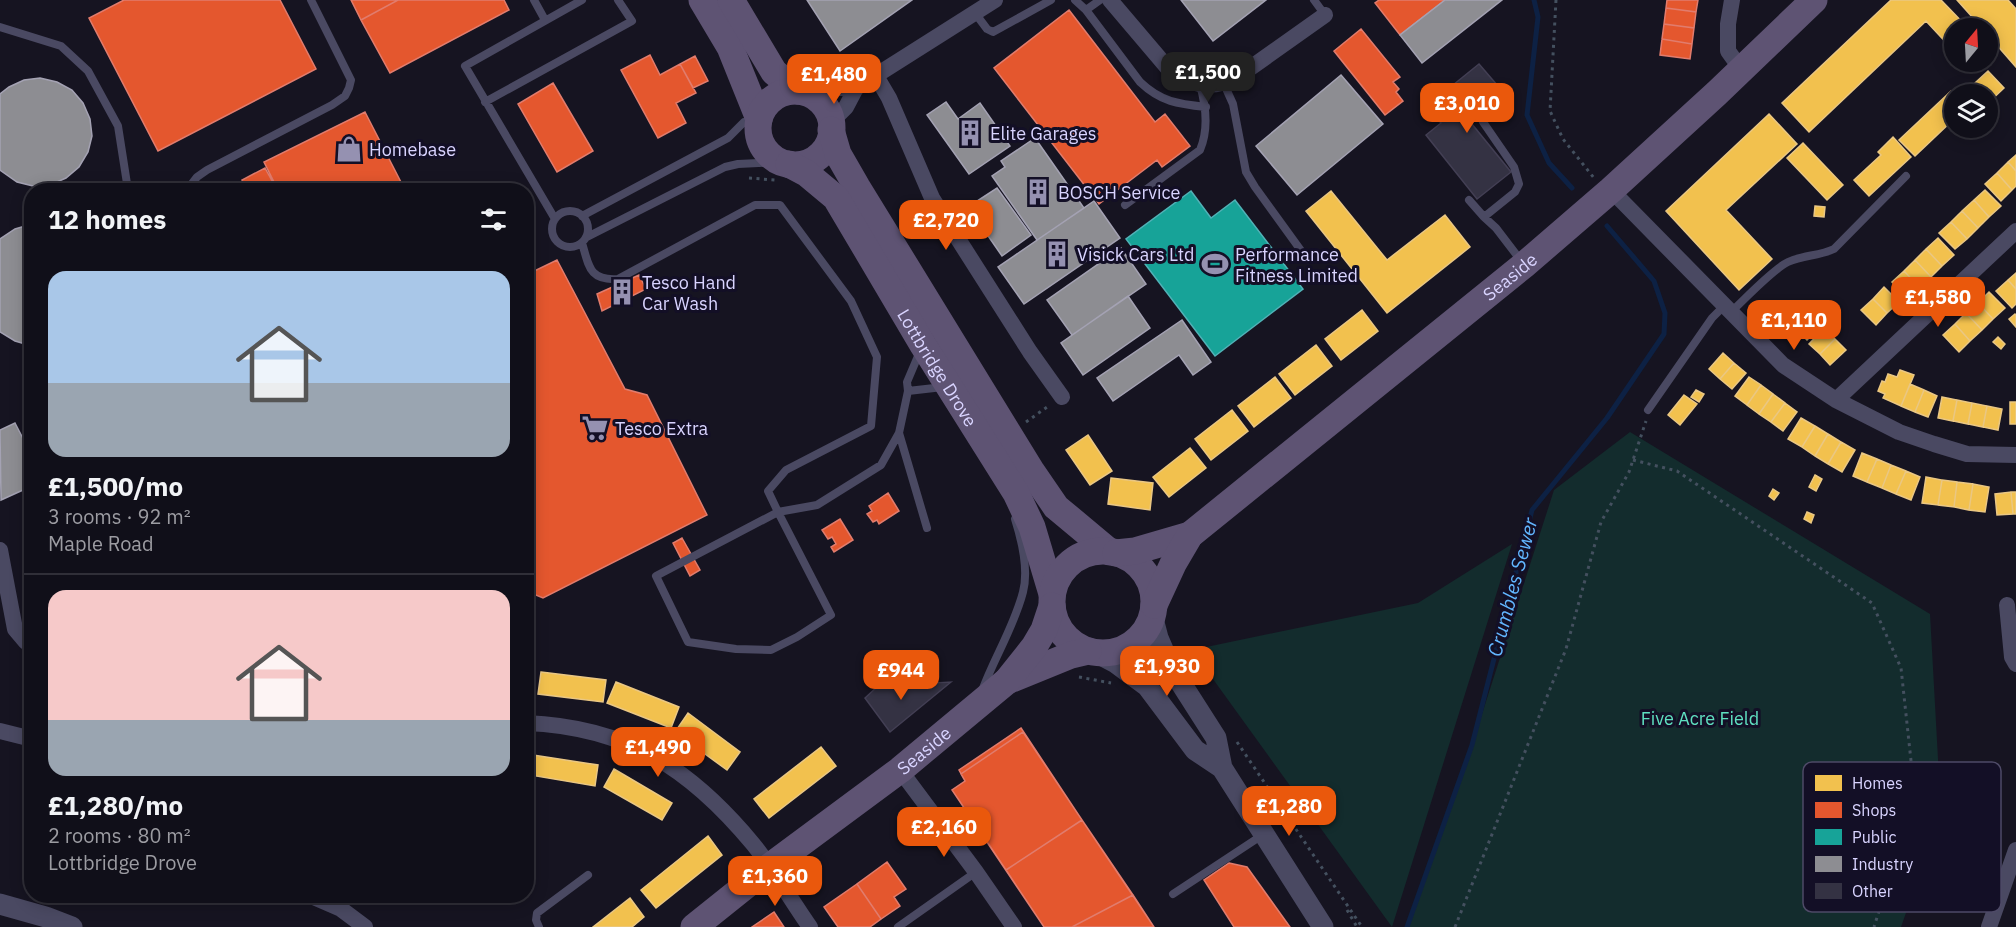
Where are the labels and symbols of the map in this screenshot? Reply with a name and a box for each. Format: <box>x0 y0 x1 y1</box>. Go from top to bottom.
north arrow <box>1944 18 1998 72</box>
pin: £1,500 <box>1159 52 1257 103</box>
pin: £1,480 <box>785 54 883 105</box>
pin: £3,010 <box>1418 83 1516 134</box>
building icon: Elite Garages <box>955 118 985 148</box>
place label: Elite Garages <box>990 122 1097 145</box>
shop icon: Homebase <box>334 134 364 164</box>
place label: Homebase <box>369 138 456 161</box>
building icon: BOSCH Service <box>1023 177 1053 207</box>
place label: BOSCH Service <box>1058 181 1181 204</box>
pin: £2,720 <box>897 200 995 251</box>
building icon: Visick Cars Ltd <box>1042 239 1072 269</box>
place label: Visick Cars Ltd <box>1077 243 1194 266</box>
place label: Performance Fitness Limited <box>1235 243 1358 287</box>
street label: Seaside <box>1478 247 1542 305</box>
sports icon: Performance Fitness Limited <box>1200 249 1230 279</box>
place label: Tesco Hand Car Wash <box>642 271 736 315</box>
building icon: Tesco Hand Car Wash <box>607 277 637 307</box>
pin: £1,580 <box>1889 277 1987 328</box>
pin: £1,110 <box>1745 300 1843 351</box>
street label: Lottbridge Drove <box>893 305 983 431</box>
supermarket icon: Tesco Extra <box>580 413 610 443</box>
place label: Tesco Extra <box>615 417 709 440</box>
water label: Crumbles Sewer <box>1481 514 1544 659</box>
pin: £1,930 <box>1118 646 1216 697</box>
pin: £944 <box>865 650 937 701</box>
park label: Five Acre Field <box>1641 707 1759 730</box>
street label: Seaside <box>892 721 956 779</box>
pin: £1,490 <box>609 727 707 778</box>
legend <box>1803 762 2001 912</box>
text: Homes <box>1852 773 1903 793</box>
pin: £1,280 <box>1240 786 1338 837</box>
text: Shops <box>1852 800 1896 820</box>
pin: £2,160 <box>895 807 993 858</box>
text: Public <box>1852 827 1896 847</box>
text: Industry <box>1852 854 1913 874</box>
pin: £1,360 <box>726 856 824 907</box>
text: Other <box>1852 881 1893 901</box>

